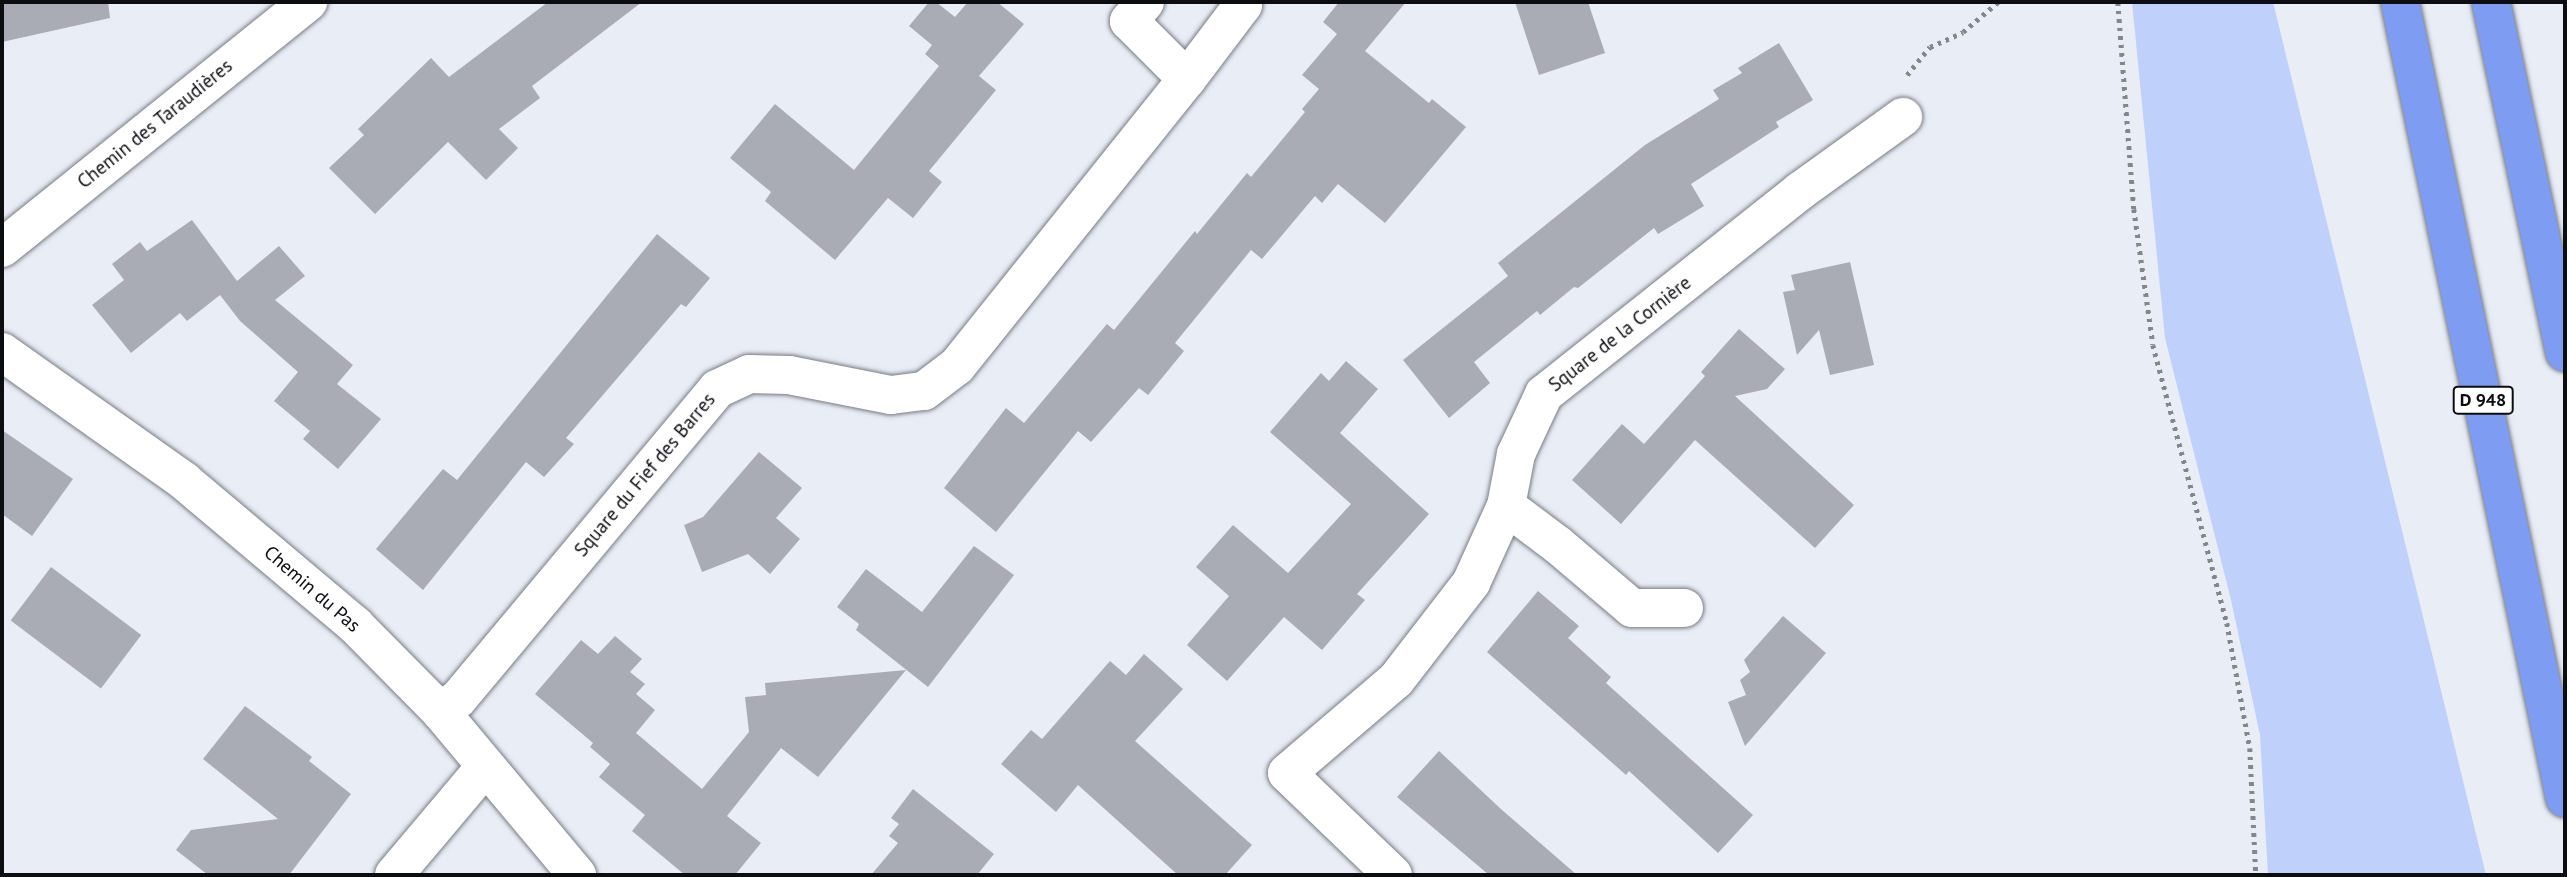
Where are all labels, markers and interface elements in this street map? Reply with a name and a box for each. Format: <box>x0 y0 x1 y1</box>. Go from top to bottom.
street label: Chemin des Taraudières <box>73 54 237 194</box>
street label: Square de la Cornière <box>1544 271 1696 397</box>
road number: D 948 <box>2452 386 2514 414</box>
street label: Square du Fief des Barres <box>570 389 720 561</box>
street label: Chemin du Pas <box>259 541 365 637</box>

